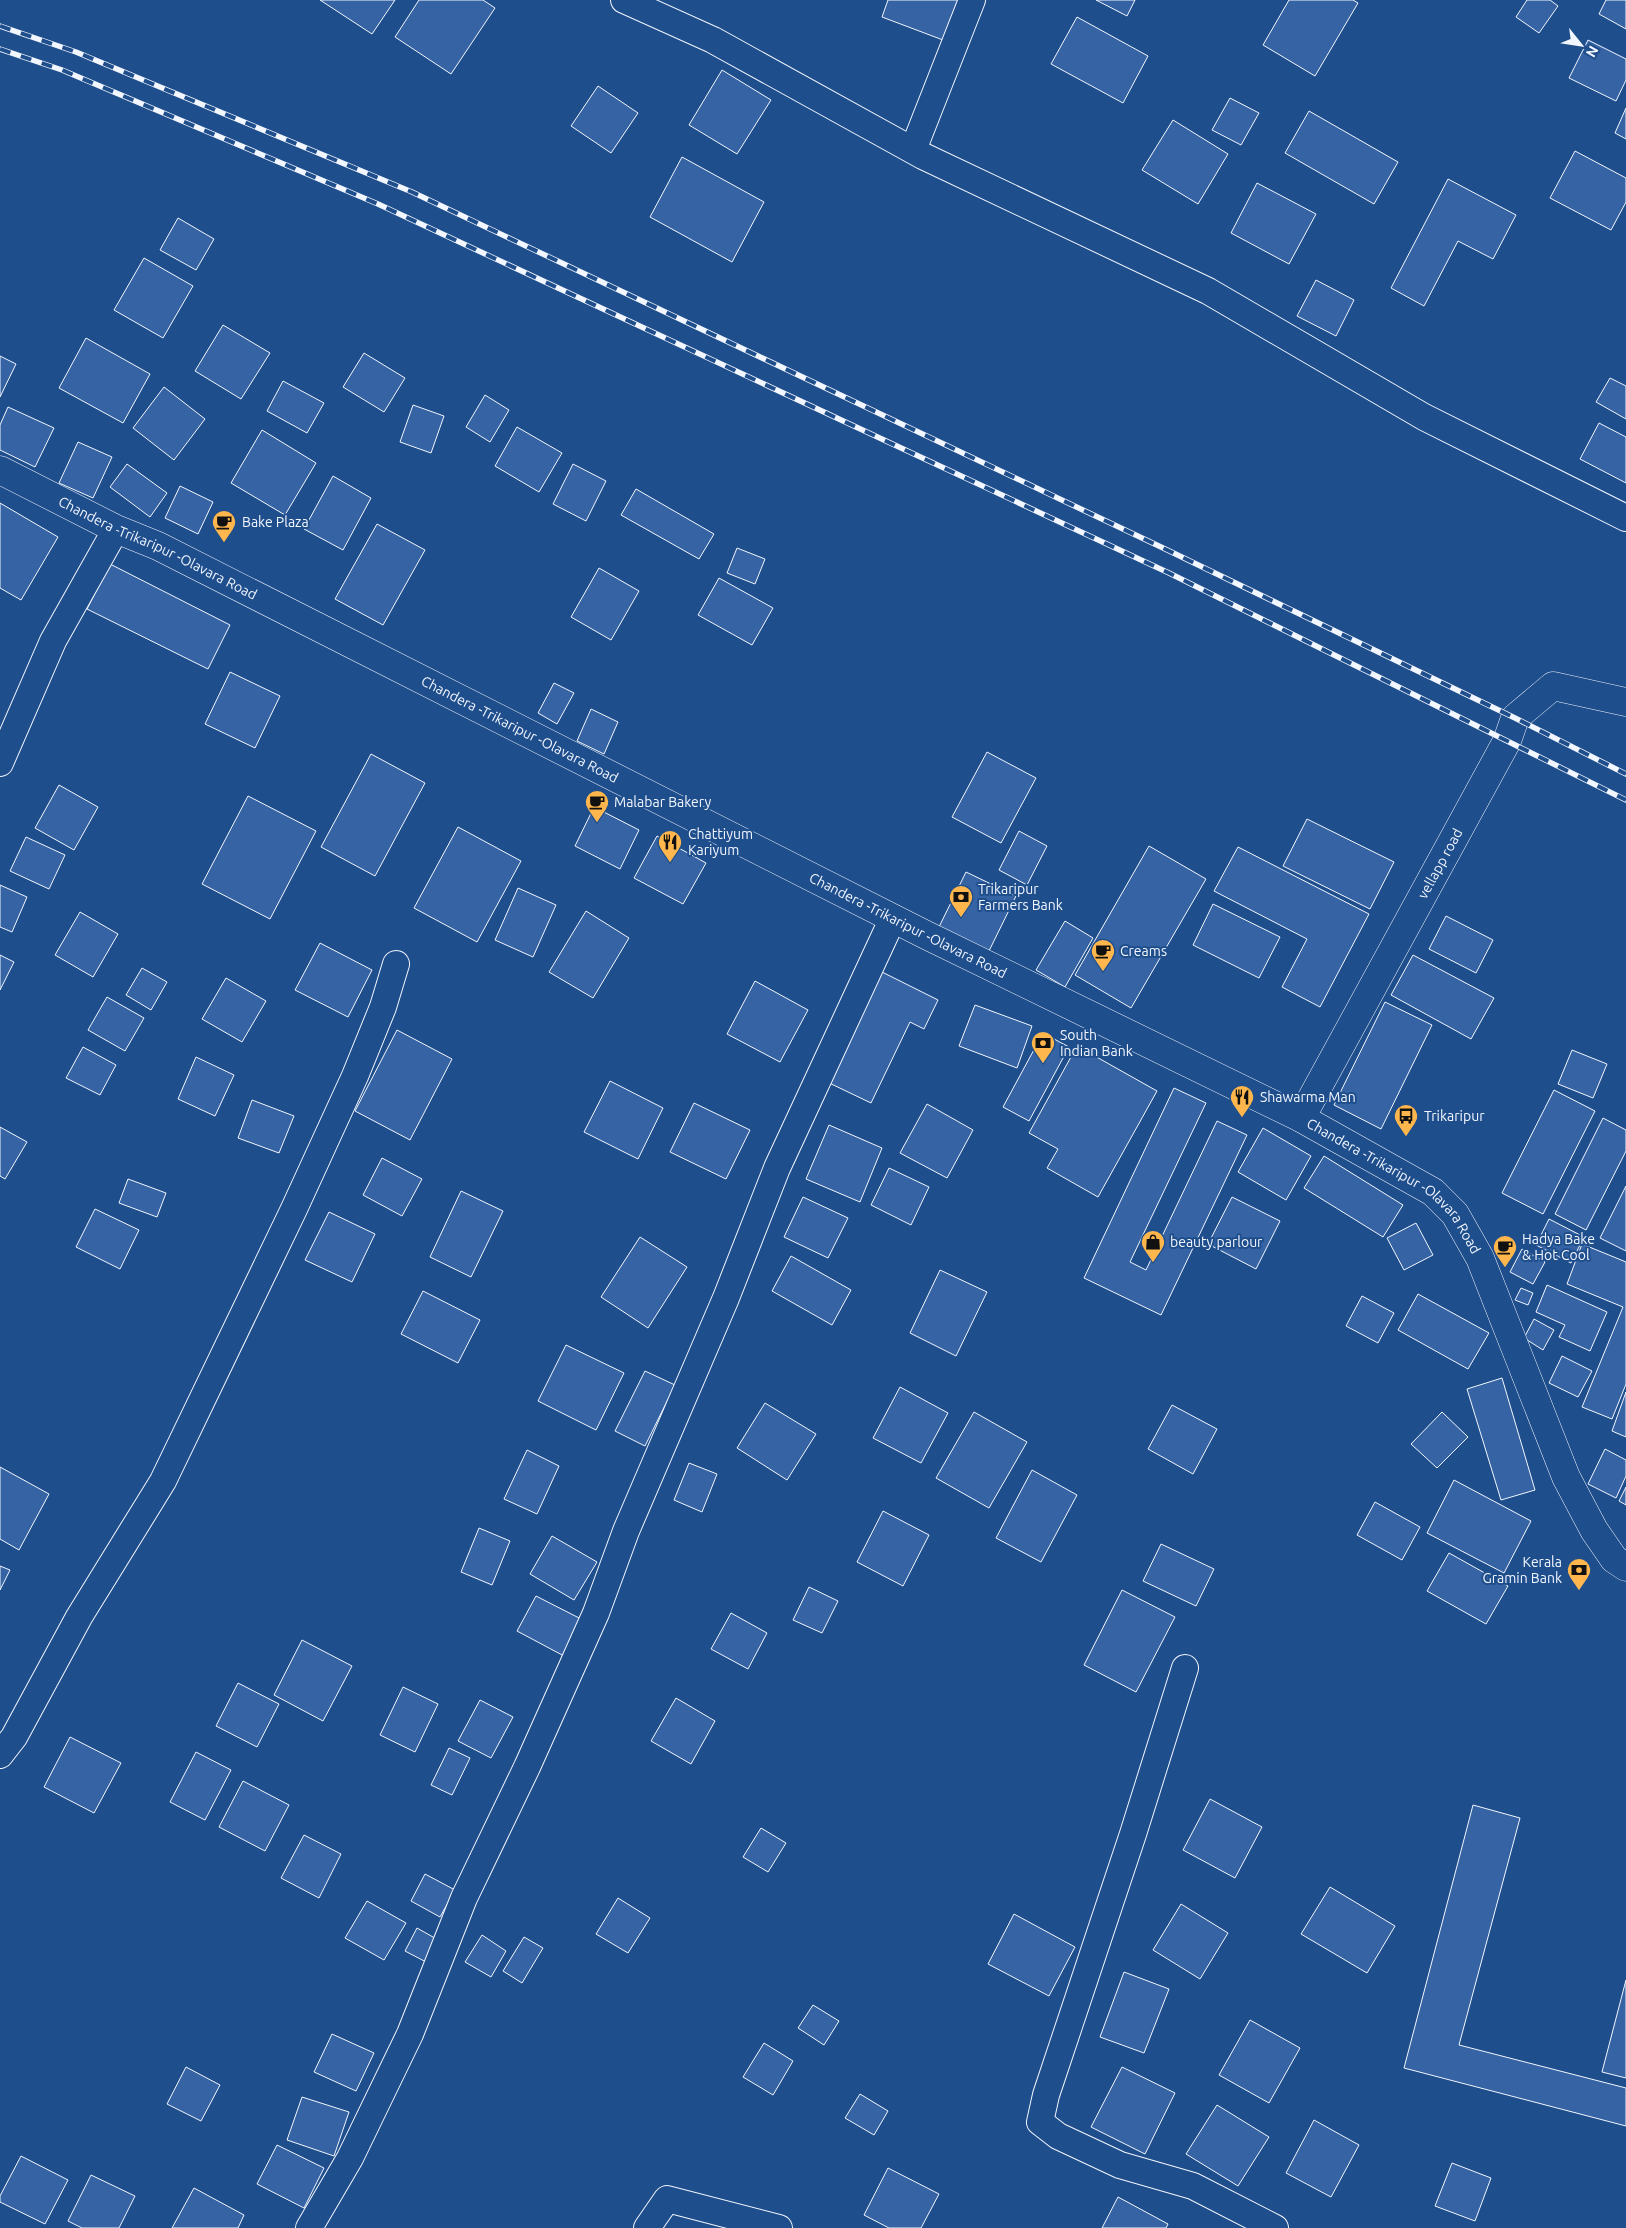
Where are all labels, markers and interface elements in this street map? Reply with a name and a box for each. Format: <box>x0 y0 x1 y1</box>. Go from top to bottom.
north arrow <box>1556 20 1606 70</box>
text: N <box>1583 43 1602 60</box>
street label: Chandera -Trikaripur -Olavara Road <box>56 493 260 603</box>
cafe icon: Bake Plaza <box>211 509 237 543</box>
place label: Bake Plaza <box>242 514 309 530</box>
street label: Chandera -Trikaripur -Olavara Road <box>419 673 621 786</box>
cafe icon: Malabar Bakery <box>584 789 610 823</box>
place label: Malabar Bakery <box>614 794 711 810</box>
place label: Chattiyum Kariyum <box>688 826 753 858</box>
street label: vellapp road <box>1414 826 1466 901</box>
restaurant icon: Chattiyum Kariyum <box>657 829 683 863</box>
street label: Chandera -Trikaripur -Olavara Road <box>807 869 1009 981</box>
place label: Trikaripur Farmers Bank <box>978 881 1063 913</box>
bank icon: Trikaripur Farmers Bank <box>948 884 974 918</box>
cafe icon: Creams <box>1090 938 1116 972</box>
place label: Creams <box>1120 943 1167 959</box>
place label: South Indian Bank <box>1060 1027 1133 1059</box>
bank icon: South Indian Bank <box>1030 1030 1056 1064</box>
restaurant icon: Shawarma Man <box>1229 1084 1255 1118</box>
place label: Shawarma Man <box>1260 1089 1356 1105</box>
bus stop icon: Trikaripur <box>1393 1103 1419 1137</box>
place label: Trikaripur <box>1424 1108 1485 1124</box>
street label: Chandera -Trikaripur -Olavara Road <box>1304 1115 1484 1256</box>
shop icon: beauty parlour <box>1140 1229 1166 1263</box>
place label: Hadya Bake & Hot Cool <box>1522 1231 1595 1263</box>
place label: beauty parlour <box>1170 1234 1263 1250</box>
cafe icon: Hadya Bake & Hot Cool <box>1492 1234 1518 1268</box>
place label: Kerala Gramin Bank <box>1482 1554 1562 1586</box>
bank icon: Kerala Gramin Bank <box>1566 1557 1592 1591</box>

